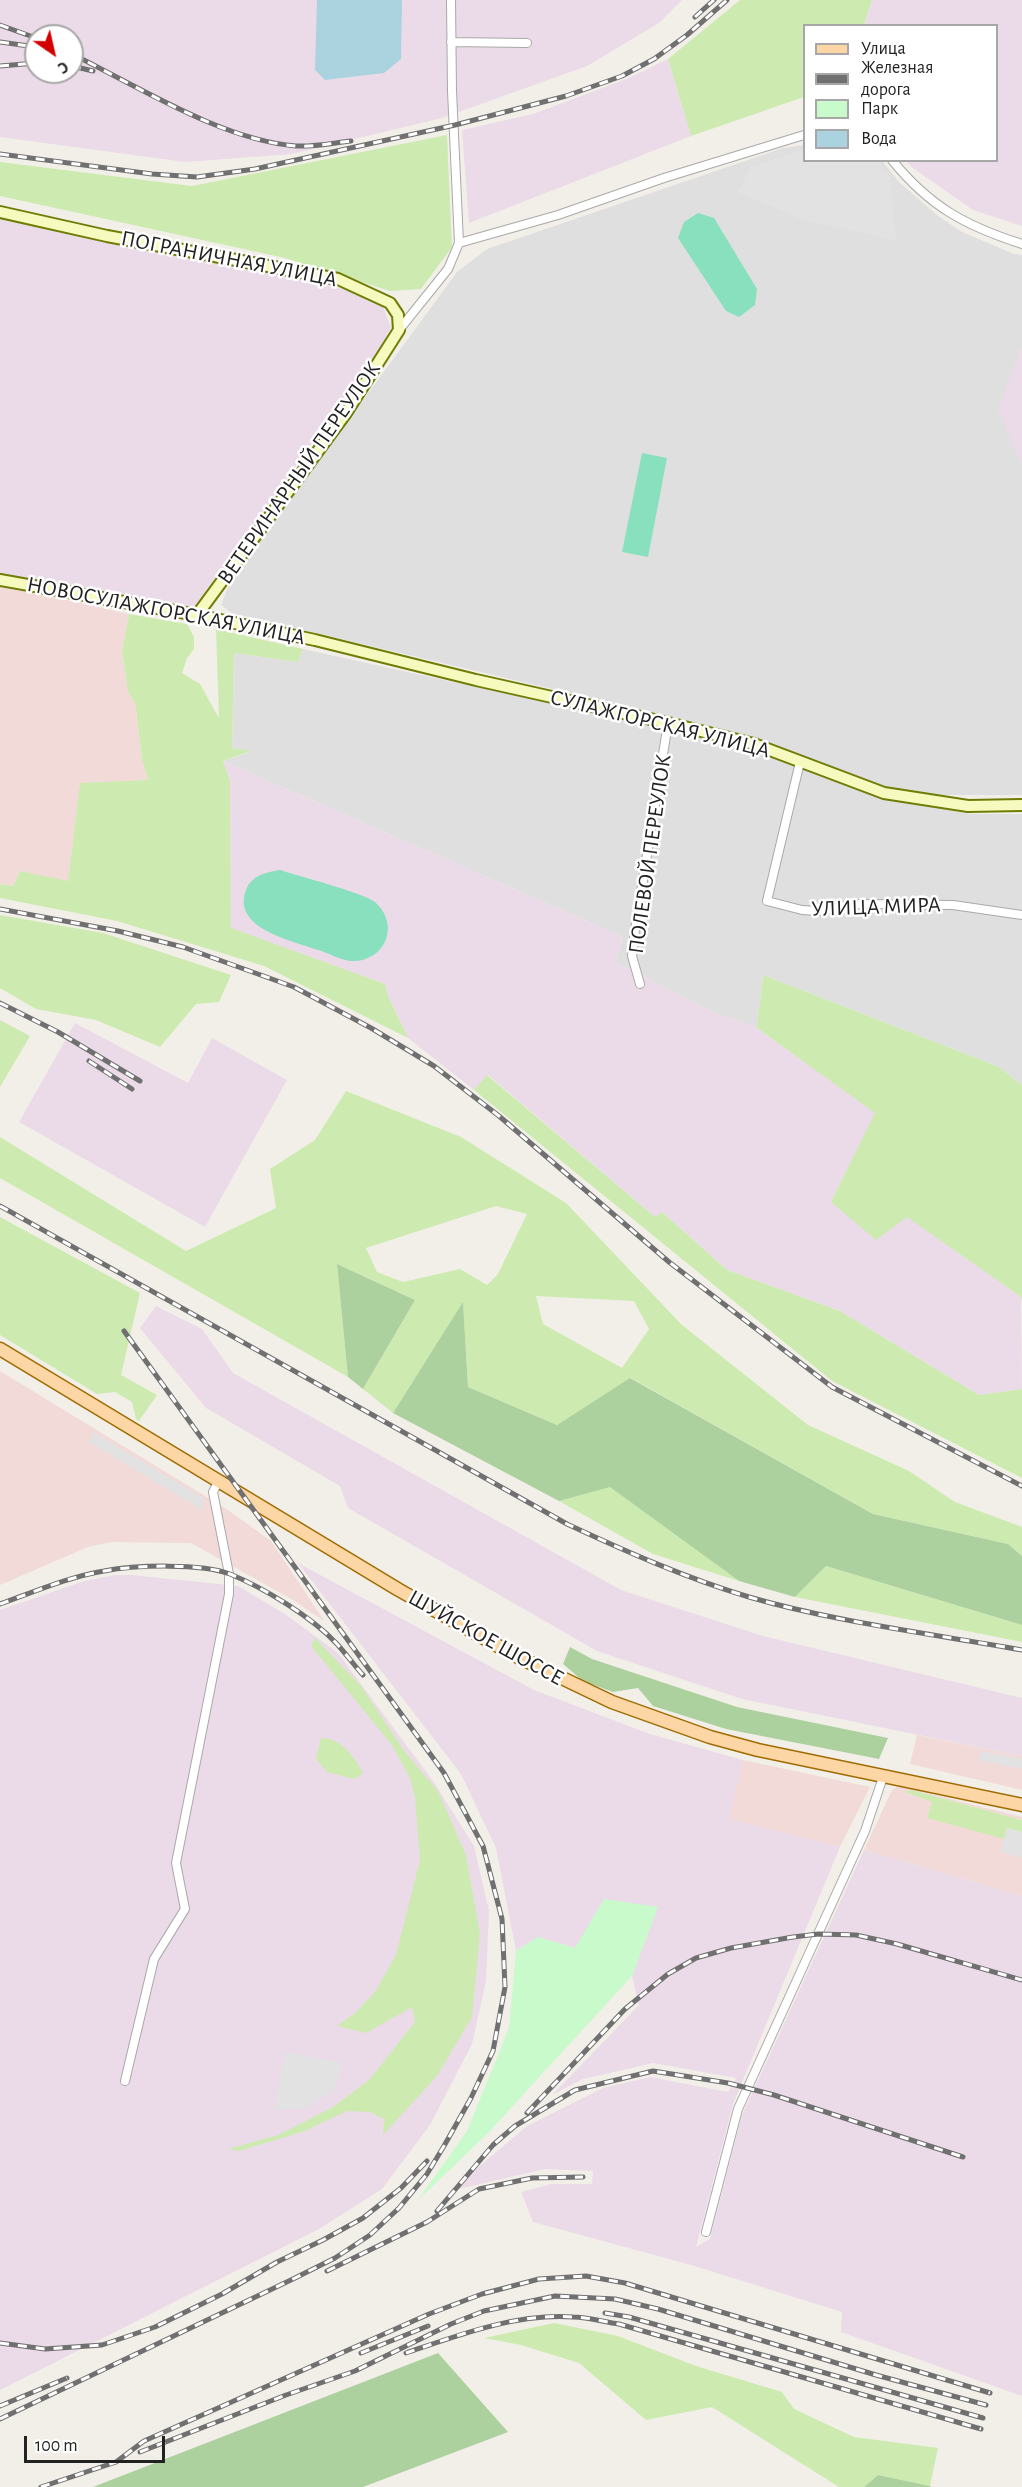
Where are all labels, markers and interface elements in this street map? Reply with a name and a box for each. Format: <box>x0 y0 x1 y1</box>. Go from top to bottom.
north arrow <box>24 24 84 84</box>
legend <box>803 24 998 162</box>
text: Улица <box>861 40 906 58</box>
text: С <box>55 58 71 76</box>
text: Железная дорога <box>861 59 933 99</box>
text: Парк <box>861 100 898 118</box>
text: Вода <box>861 130 897 148</box>
street label: ПОГРАНИЧНАЯ УЛИЦА <box>119 225 339 293</box>
street label: ВЕТЕРИНАРНЫЙ ПЕРЕУЛОК <box>212 356 386 590</box>
street label: НОВОСУЛАЖГОРСКАЯ УЛИЦА <box>25 571 307 651</box>
street label: СУЛАЖГОРСКАЯ УЛИЦА <box>547 684 773 764</box>
street label: ПОЛЕВОЙ ПЕРЕУЛОК <box>623 753 677 955</box>
street label: УЛИЦА МИРА <box>811 892 941 922</box>
street label: ШУЙСКОЕ ШОССЕ <box>403 1584 569 1692</box>
scale bar <box>27 2424 168 2462</box>
text: 100 m <box>35 2437 78 2455</box>

